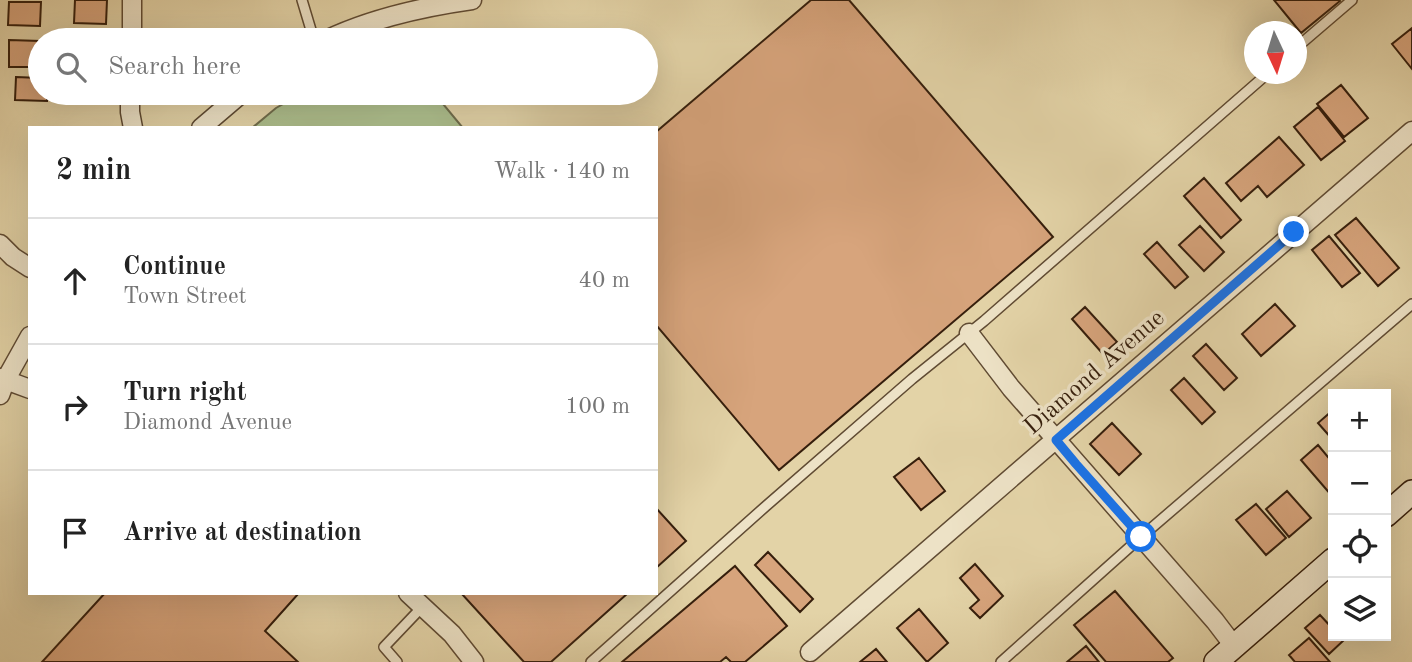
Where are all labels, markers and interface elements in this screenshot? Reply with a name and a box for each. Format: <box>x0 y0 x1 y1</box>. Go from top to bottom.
north arrow <box>1244 21 1307 84</box>
search box <box>28 28 658 105</box>
icon: search <box>52 48 90 86</box>
text: Search here <box>108 54 241 80</box>
text: 2 min <box>56 156 131 186</box>
text: Walk · 140 m <box>494 160 630 183</box>
route end <box>1278 216 1309 247</box>
text: Continue <box>123 254 226 280</box>
icon: ahead <box>56 262 94 300</box>
text: 40 m <box>579 269 630 292</box>
text: Town Street <box>123 285 247 308</box>
street label: Diamond Avenue <box>1021 306 1169 440</box>
text: Turn right <box>123 380 246 406</box>
icon: right <box>56 388 94 426</box>
map controls <box>1328 389 1391 641</box>
button: + <box>1328 389 1391 452</box>
text: 100 m <box>565 395 630 418</box>
text: Diamond Avenue <box>123 411 292 434</box>
button: − <box>1328 452 1391 515</box>
icon: arrive <box>56 514 94 552</box>
button: locate <box>1328 515 1391 578</box>
text: Arrive at destination <box>123 520 362 546</box>
route start <box>1125 521 1156 552</box>
button: layers <box>1328 578 1391 641</box>

